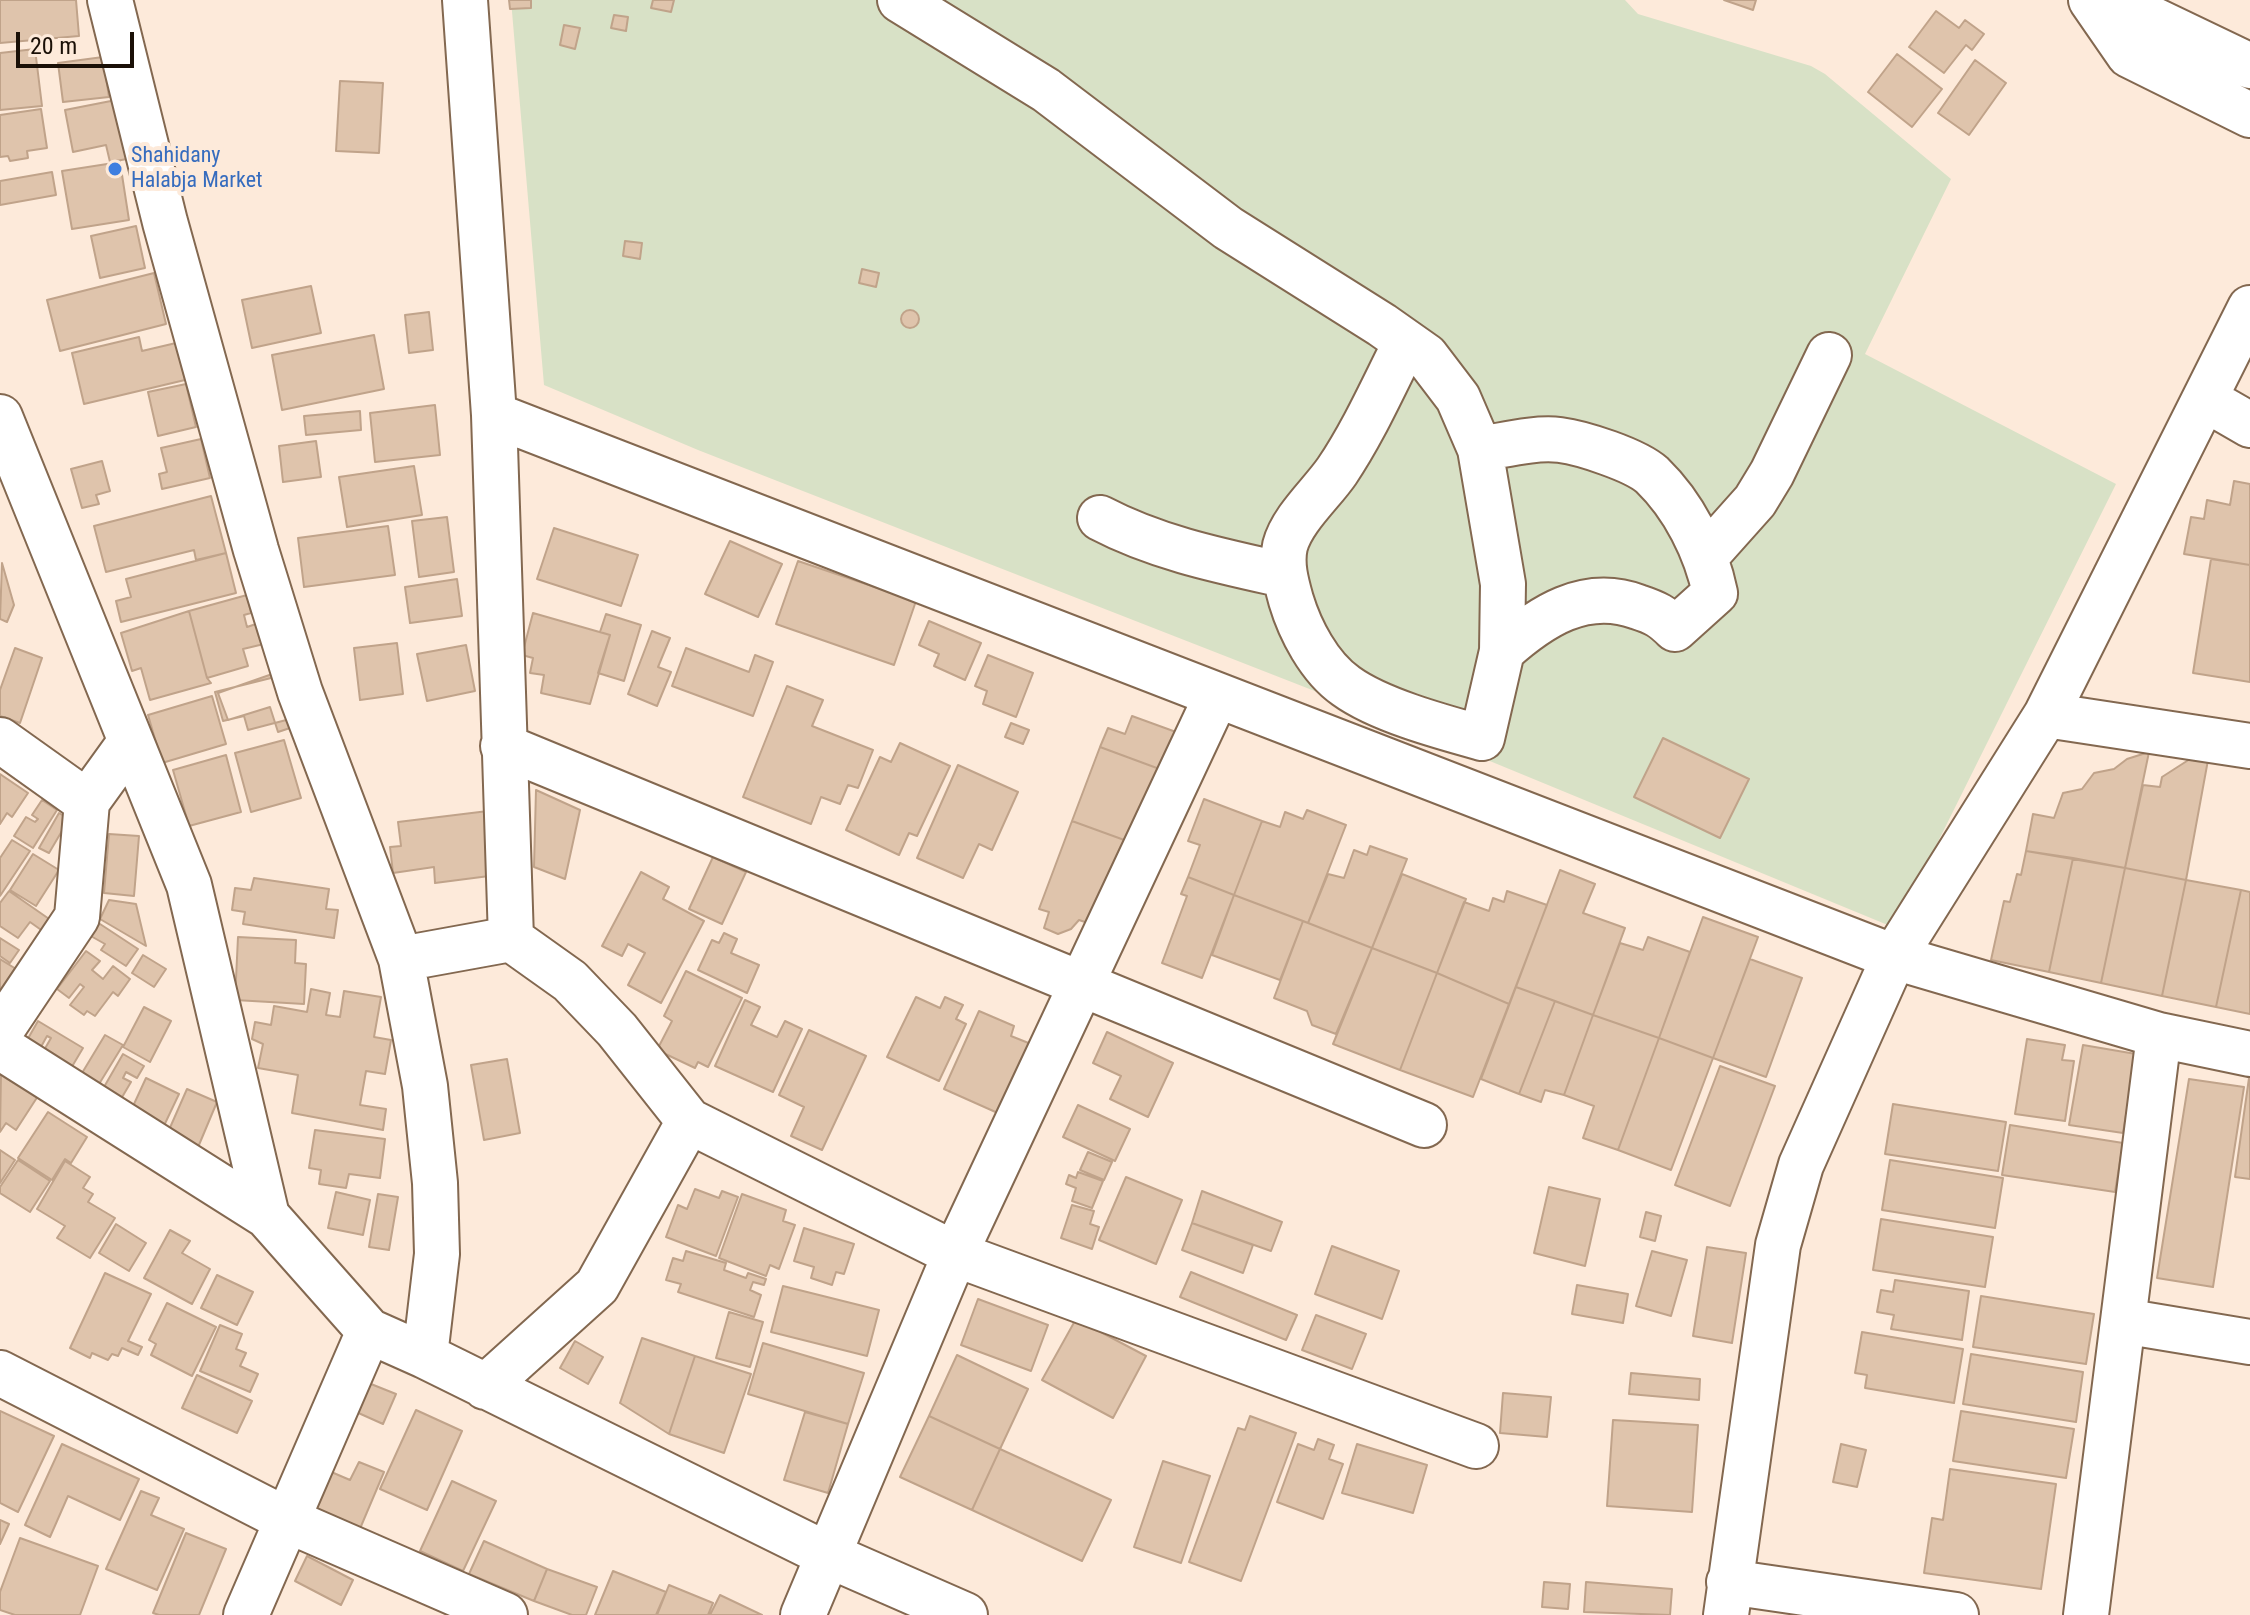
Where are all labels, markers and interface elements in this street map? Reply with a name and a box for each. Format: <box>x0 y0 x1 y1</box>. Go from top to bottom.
scale bar <box>20 16 138 66</box>
text: 20 m <box>30 32 77 60</box>
place label: Shahidany Halabja Market <box>131 143 263 194</box>
marker: Shahidany Halabja Market <box>106 160 124 178</box>

